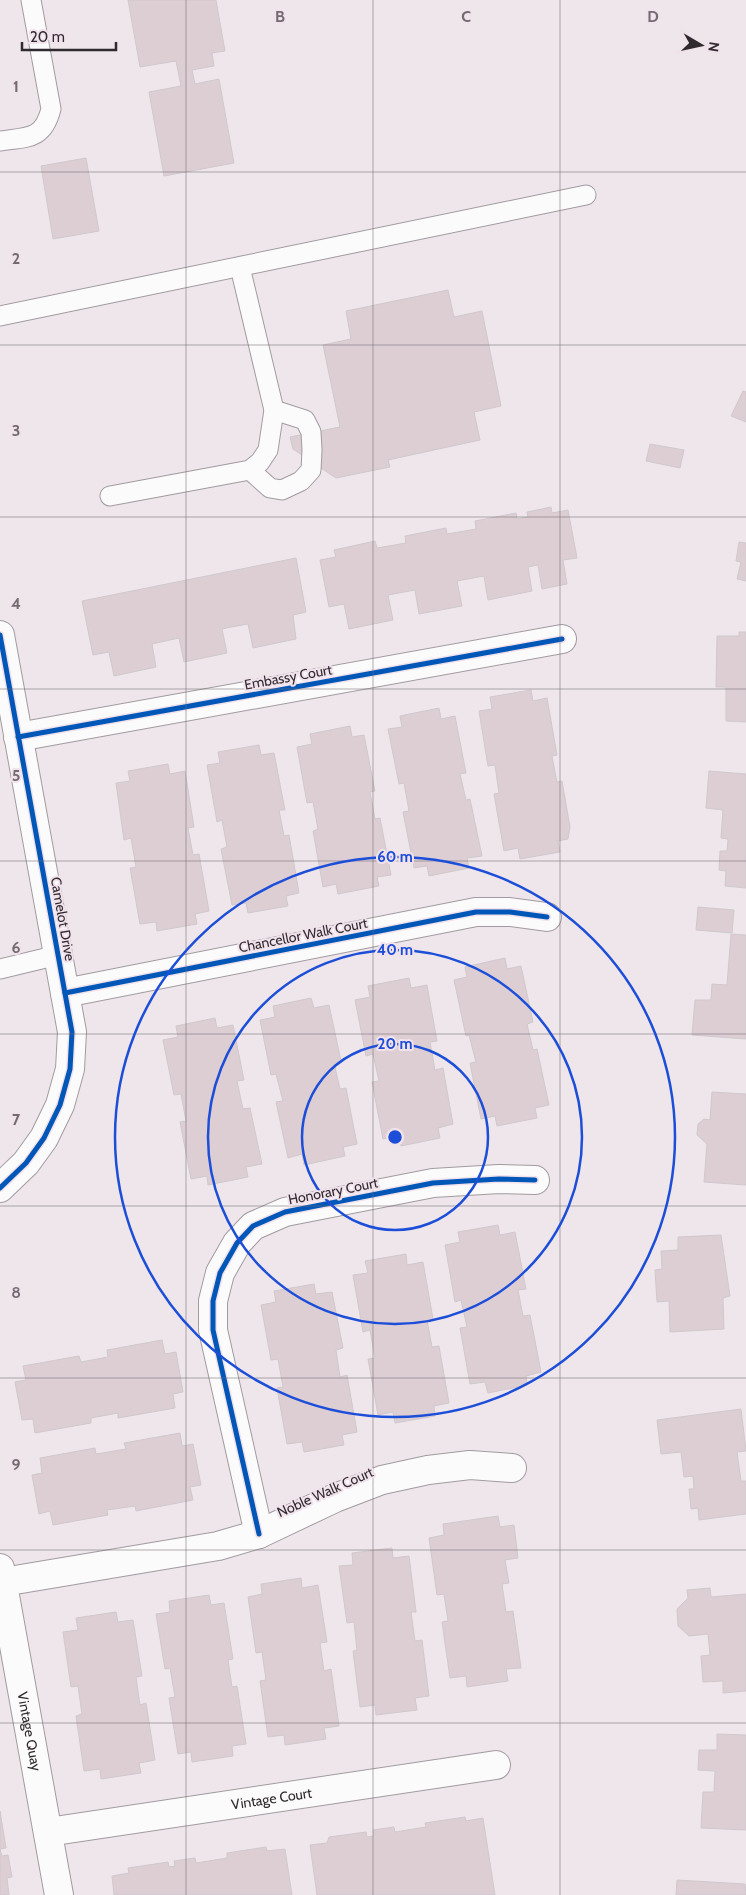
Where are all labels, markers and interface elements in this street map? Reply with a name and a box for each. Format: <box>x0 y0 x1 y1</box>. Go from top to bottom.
text: B <box>275 7 285 26</box>
text: C <box>461 7 471 26</box>
text: D <box>647 7 659 26</box>
scale bar <box>22 20 116 52</box>
north arrow <box>676 20 726 70</box>
text: 20 m <box>30 28 65 46</box>
text: N <box>704 41 724 53</box>
text: 1 <box>13 77 19 96</box>
text: 2 <box>12 249 20 268</box>
text: 3 <box>12 421 20 440</box>
text: 4 <box>11 594 21 613</box>
street label: Embassy Court <box>243 660 334 694</box>
text: 5 <box>12 766 20 785</box>
text: 60 m <box>377 848 413 866</box>
street label: Camelot Drive <box>47 876 79 962</box>
street label: Chancellor Walk Court <box>237 914 369 956</box>
text: 6 <box>12 938 21 957</box>
text: 40 m <box>377 941 413 959</box>
text: 20 m <box>378 1035 412 1053</box>
text: 7 <box>12 1110 21 1129</box>
centre of rings <box>386 1128 404 1146</box>
street label: Honorary Court <box>287 1173 380 1209</box>
text: 8 <box>11 1283 21 1302</box>
text: 9 <box>12 1455 21 1474</box>
street label: Noble Walk Court <box>274 1463 376 1521</box>
street label: Vintage Quay <box>13 1690 45 1772</box>
street label: Vintage Court <box>230 1784 313 1813</box>

